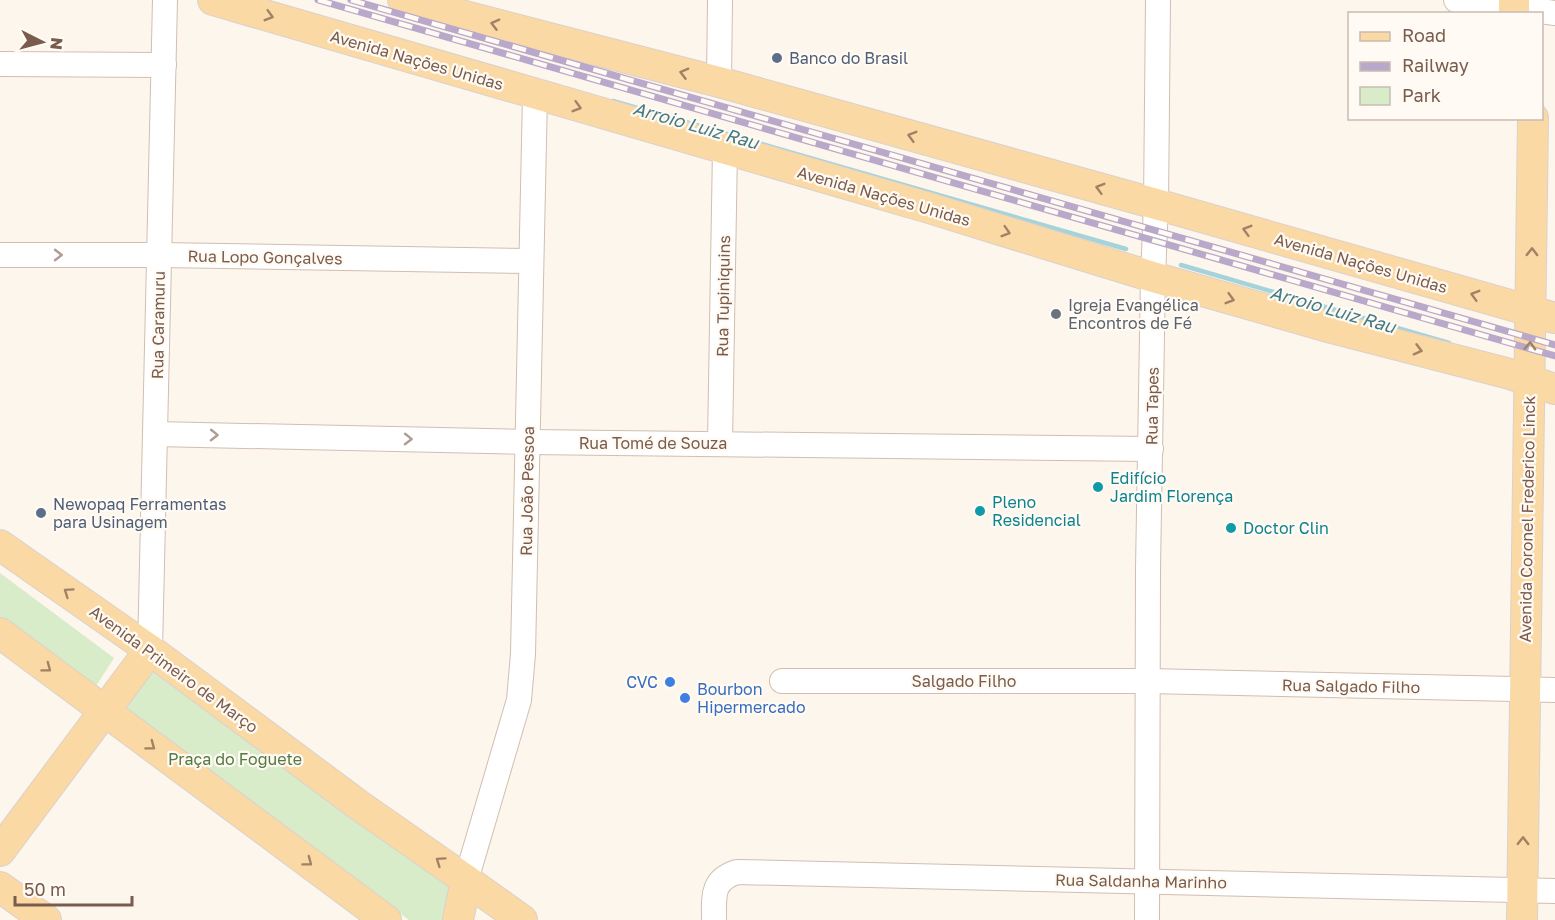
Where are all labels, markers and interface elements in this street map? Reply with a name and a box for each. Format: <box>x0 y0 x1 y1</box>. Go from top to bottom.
one-way arrow <box>264 9 274 22</box>
north arrow <box>12 12 72 72</box>
legend <box>1348 12 1543 120</box>
one-way arrow <box>490 19 501 31</box>
text: Road <box>1402 24 1446 46</box>
street label: Avenida Nações Unidas <box>328 26 506 94</box>
text: N <box>46 36 67 51</box>
place label: Banco do Brasil <box>789 48 908 68</box>
marker: Banco do Brasil <box>770 51 784 65</box>
text: Railway <box>1402 54 1469 76</box>
one-way arrow <box>679 68 689 81</box>
text: Park <box>1402 84 1441 106</box>
water label: Arroio Luiz Rau <box>631 97 762 154</box>
one-way arrow <box>571 100 582 112</box>
one-way arrow <box>907 131 918 143</box>
street label: Avenida Nações Unidas <box>795 162 973 230</box>
one-way arrow <box>1095 183 1105 196</box>
one-way arrow <box>1000 225 1011 237</box>
one-way arrow <box>1242 225 1253 237</box>
street label: Avenida Nações Unidas <box>1272 229 1450 297</box>
street label: Rua Tupiniquins <box>712 235 734 357</box>
street label: Rua Lopo Gonçalves <box>187 246 343 268</box>
one-way arrow <box>1526 247 1538 256</box>
one-way arrow <box>54 249 63 261</box>
street label: Rua Caramuru <box>147 271 169 379</box>
water label: Arroio Luiz Rau <box>1268 281 1399 338</box>
one-way arrow <box>1470 290 1481 302</box>
one-way arrow <box>1224 292 1235 304</box>
place label: Igreja Evangélica Encontros de Fé <box>1068 295 1199 333</box>
marker: Igreja Evangélica Encontros de Fé <box>1049 307 1063 321</box>
one-way arrow <box>1524 341 1536 350</box>
one-way arrow <box>1413 343 1423 356</box>
street label: Rua Tapes <box>1141 367 1163 445</box>
street label: Avenida Coronel Frederico Linck <box>1515 395 1539 643</box>
street label: Rua João Pessoa <box>516 426 538 556</box>
one-way arrow <box>209 429 218 441</box>
one-way arrow <box>404 433 413 446</box>
street label: Rua Tomé de Souza <box>579 433 727 453</box>
place label: Edifício Jardim Florença <box>1110 468 1233 506</box>
marker: Edifício Jardim Florença <box>1091 480 1105 494</box>
place label: Pleno Residencial <box>992 492 1081 530</box>
place label: Newopaq Ferramentas para Usinagem <box>53 494 226 532</box>
marker: Pleno Residencial <box>973 504 987 518</box>
marker: Newopaq Ferramentas para Usinagem <box>34 506 48 520</box>
place label: Doctor Clin <box>1243 518 1329 538</box>
marker: Doctor Clin <box>1224 521 1238 535</box>
one-way arrow <box>63 588 74 599</box>
street label: Avenida Primeiro de Março <box>86 601 262 737</box>
one-way arrow <box>40 661 51 672</box>
street label: Salgado Filho <box>912 671 1016 691</box>
place label: CVC <box>626 672 658 692</box>
marker: CVC <box>663 675 677 689</box>
street label: Rua Salgado Filho <box>1282 675 1420 697</box>
place label: Bourbon Hipermercado <box>697 679 806 717</box>
marker: Bourbon Hipermercado <box>678 691 692 705</box>
one-way arrow <box>144 738 155 749</box>
park label: Praça do Foguete <box>168 749 302 769</box>
one-way arrow <box>1517 836 1529 845</box>
one-way arrow <box>301 855 312 866</box>
one-way arrow <box>436 857 446 869</box>
scale bar <box>15 869 132 907</box>
street label: Rua Saldanha Marinho <box>1055 870 1227 892</box>
text: 50 m <box>24 878 66 900</box>

